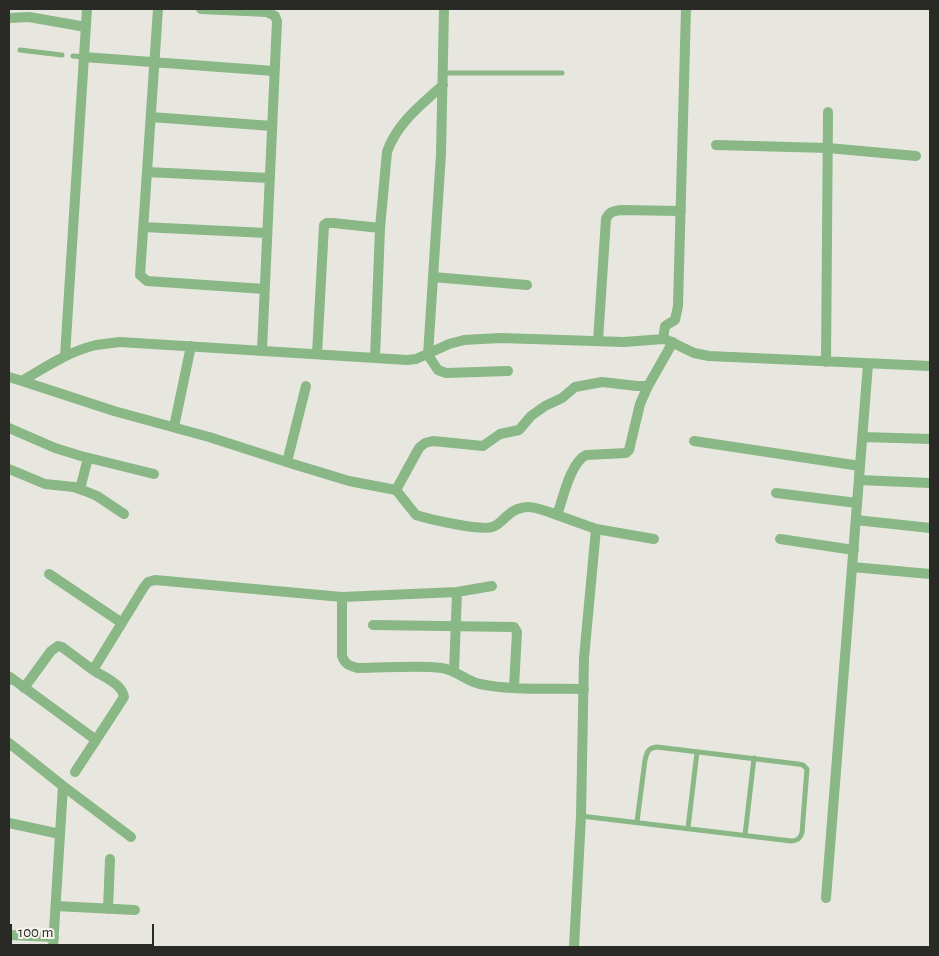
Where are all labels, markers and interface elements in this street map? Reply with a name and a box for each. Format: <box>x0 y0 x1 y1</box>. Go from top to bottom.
scale bar <box>12 914 156 946</box>
text: 100 m <box>18 925 53 940</box>

